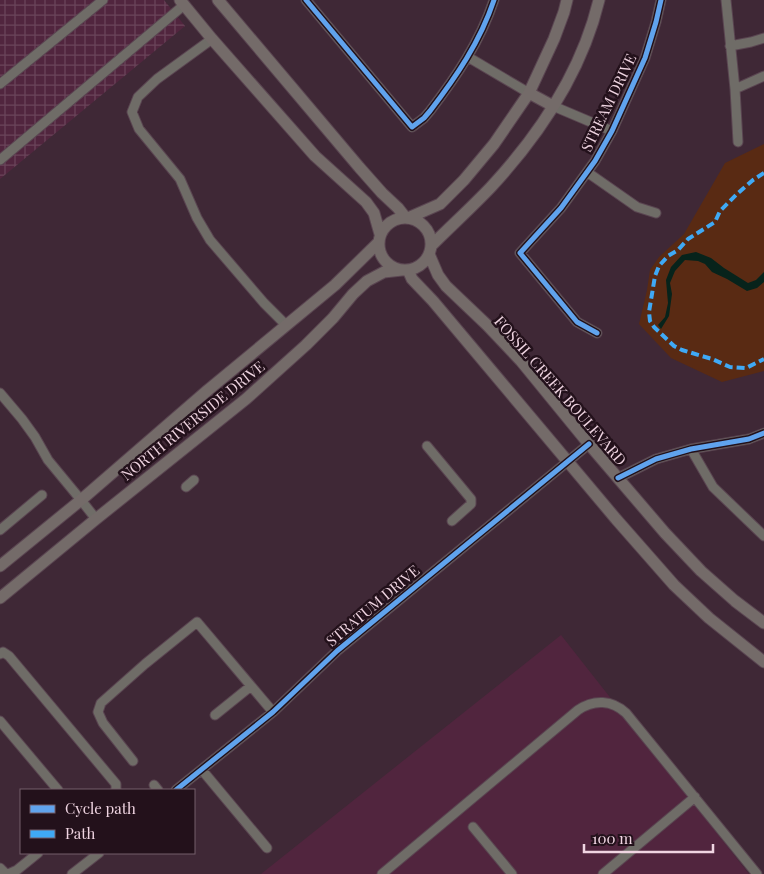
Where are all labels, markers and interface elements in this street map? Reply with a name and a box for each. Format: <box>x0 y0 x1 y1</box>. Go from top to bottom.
street label: STREAM DRIVE <box>576 50 640 155</box>
street label: FOSSIL CREEK BOULEVARD <box>490 311 631 469</box>
street label: NORTH RIVERSIDE DRIVE <box>116 356 268 484</box>
street label: STRATUM DRIVE <box>321 560 423 650</box>
legend <box>20 789 195 854</box>
text: Cycle path <box>65 798 136 818</box>
scale bar <box>584 822 713 854</box>
text: Path <box>65 823 95 843</box>
text: 100 m <box>592 828 633 848</box>

